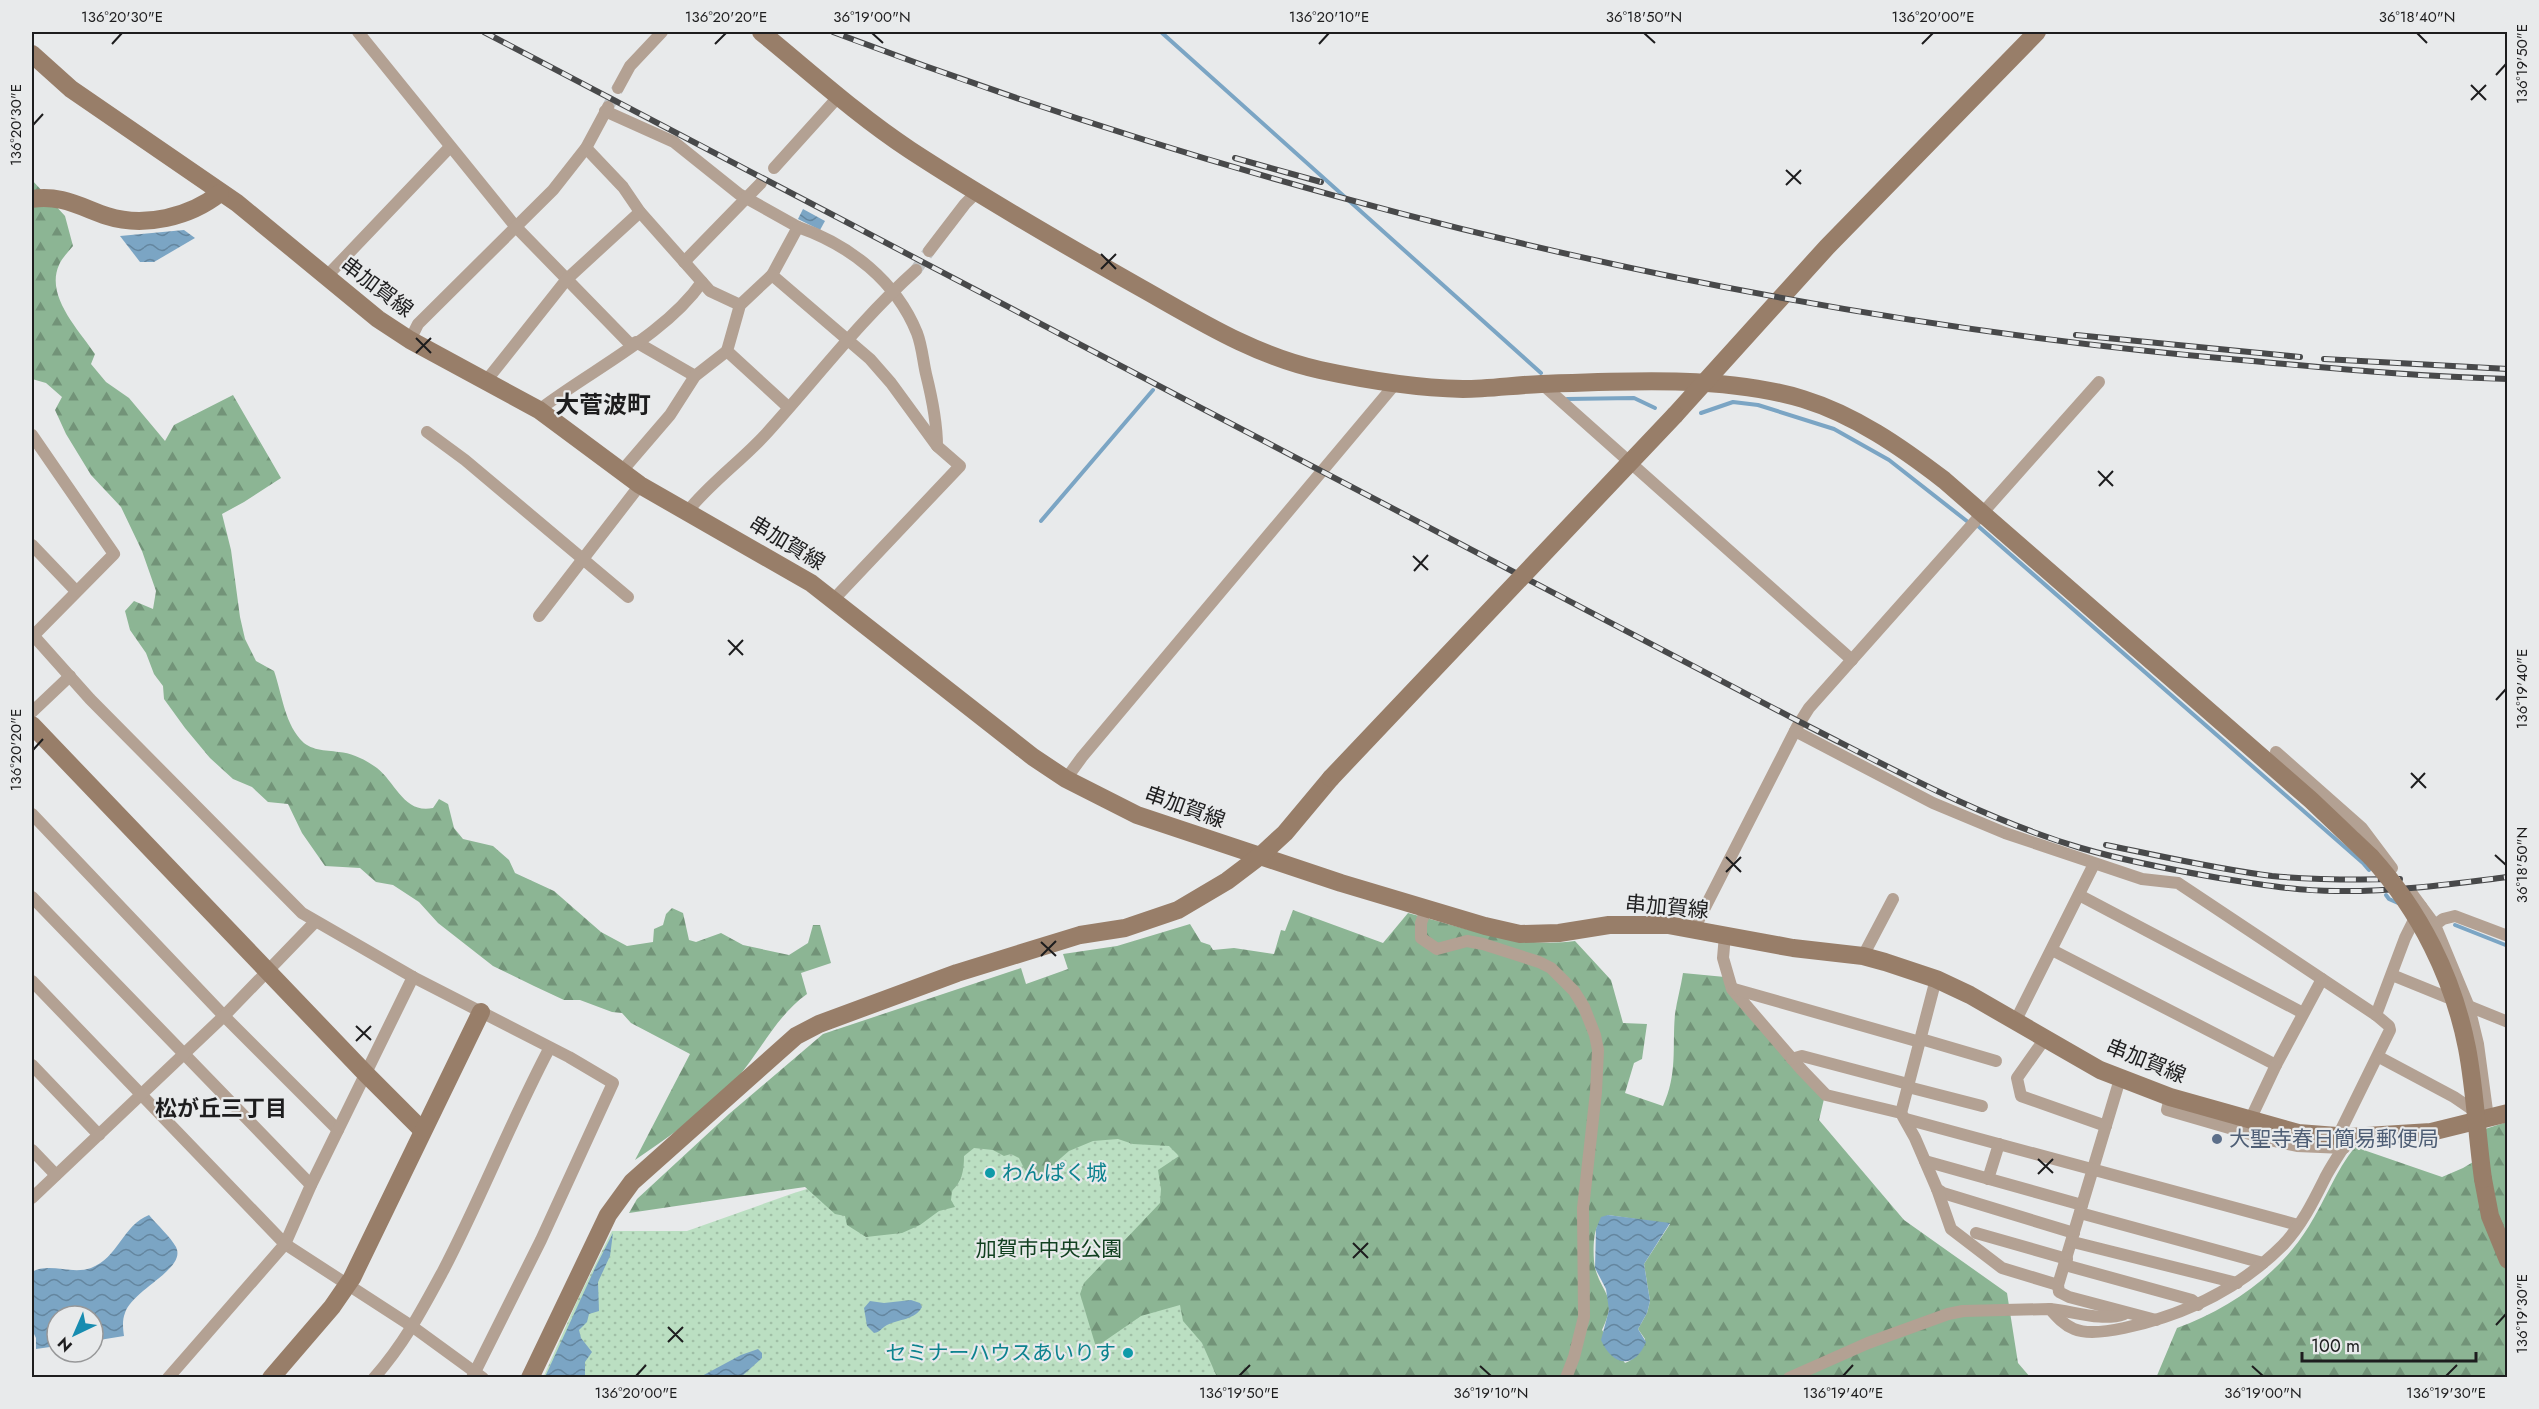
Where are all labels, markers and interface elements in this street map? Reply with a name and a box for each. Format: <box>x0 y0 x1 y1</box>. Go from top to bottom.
text: 136°20'30"E <box>81 6 163 28</box>
text: 136°20'20"E <box>685 6 767 28</box>
text: 36°19'00"N <box>833 6 911 28</box>
text: 136°20'10"E <box>1289 6 1369 28</box>
text: 36°18'50"N <box>1606 6 1682 28</box>
text: 136°20'00"E <box>1892 6 1974 28</box>
text: 36°18'40"N <box>2379 6 2455 28</box>
text: 136°19'50"E <box>2511 24 2533 104</box>
text: 136°20'30"E <box>5 84 27 166</box>
street label: 串加賀線 <box>334 250 420 324</box>
district label: 大菅波町 <box>555 387 651 422</box>
street label: 串加賀線 <box>743 509 831 577</box>
text: 136°19'40"E <box>2511 649 2533 729</box>
text: 136°20'20"E <box>5 709 27 791</box>
street label: 串加賀線 <box>1140 779 1230 835</box>
text: 36°18'50"N <box>2511 827 2533 903</box>
street label: 串加賀線 <box>1624 888 1710 926</box>
street label: 串加賀線 <box>2101 1031 2191 1091</box>
district label: 松が丘三丁目 <box>155 1092 287 1124</box>
place label: 大聖寺春日簡易郵便局 <box>2229 1124 2439 1154</box>
marker: 大聖寺春日簡易郵便局 <box>2210 1132 2224 1146</box>
place label: わんぱく城 <box>1002 1158 1107 1188</box>
marker: わんぱく城 <box>983 1166 997 1180</box>
park label: 加賀市中央公園 <box>976 1234 1123 1264</box>
text: 136°19'30"E <box>2511 1274 2533 1354</box>
north arrow <box>45 1304 105 1364</box>
scale bar <box>2302 1325 2476 1363</box>
text: N <box>52 1332 77 1357</box>
text: 100 m <box>2311 1333 2360 1359</box>
place label: セミナーハウスあいりす <box>885 1338 1116 1368</box>
marker: セミナーハウスあいりす <box>1121 1346 1135 1360</box>
text: 136°20'00"E <box>595 1382 677 1404</box>
text: 136°19'50"E <box>1199 1382 1279 1404</box>
text: 36°19'10"N <box>1453 1382 1529 1404</box>
text: 136°19'40"E <box>1803 1382 1883 1404</box>
text: 36°19'00"N <box>2224 1382 2302 1404</box>
text: 136°19'30"E <box>2406 1382 2486 1404</box>

